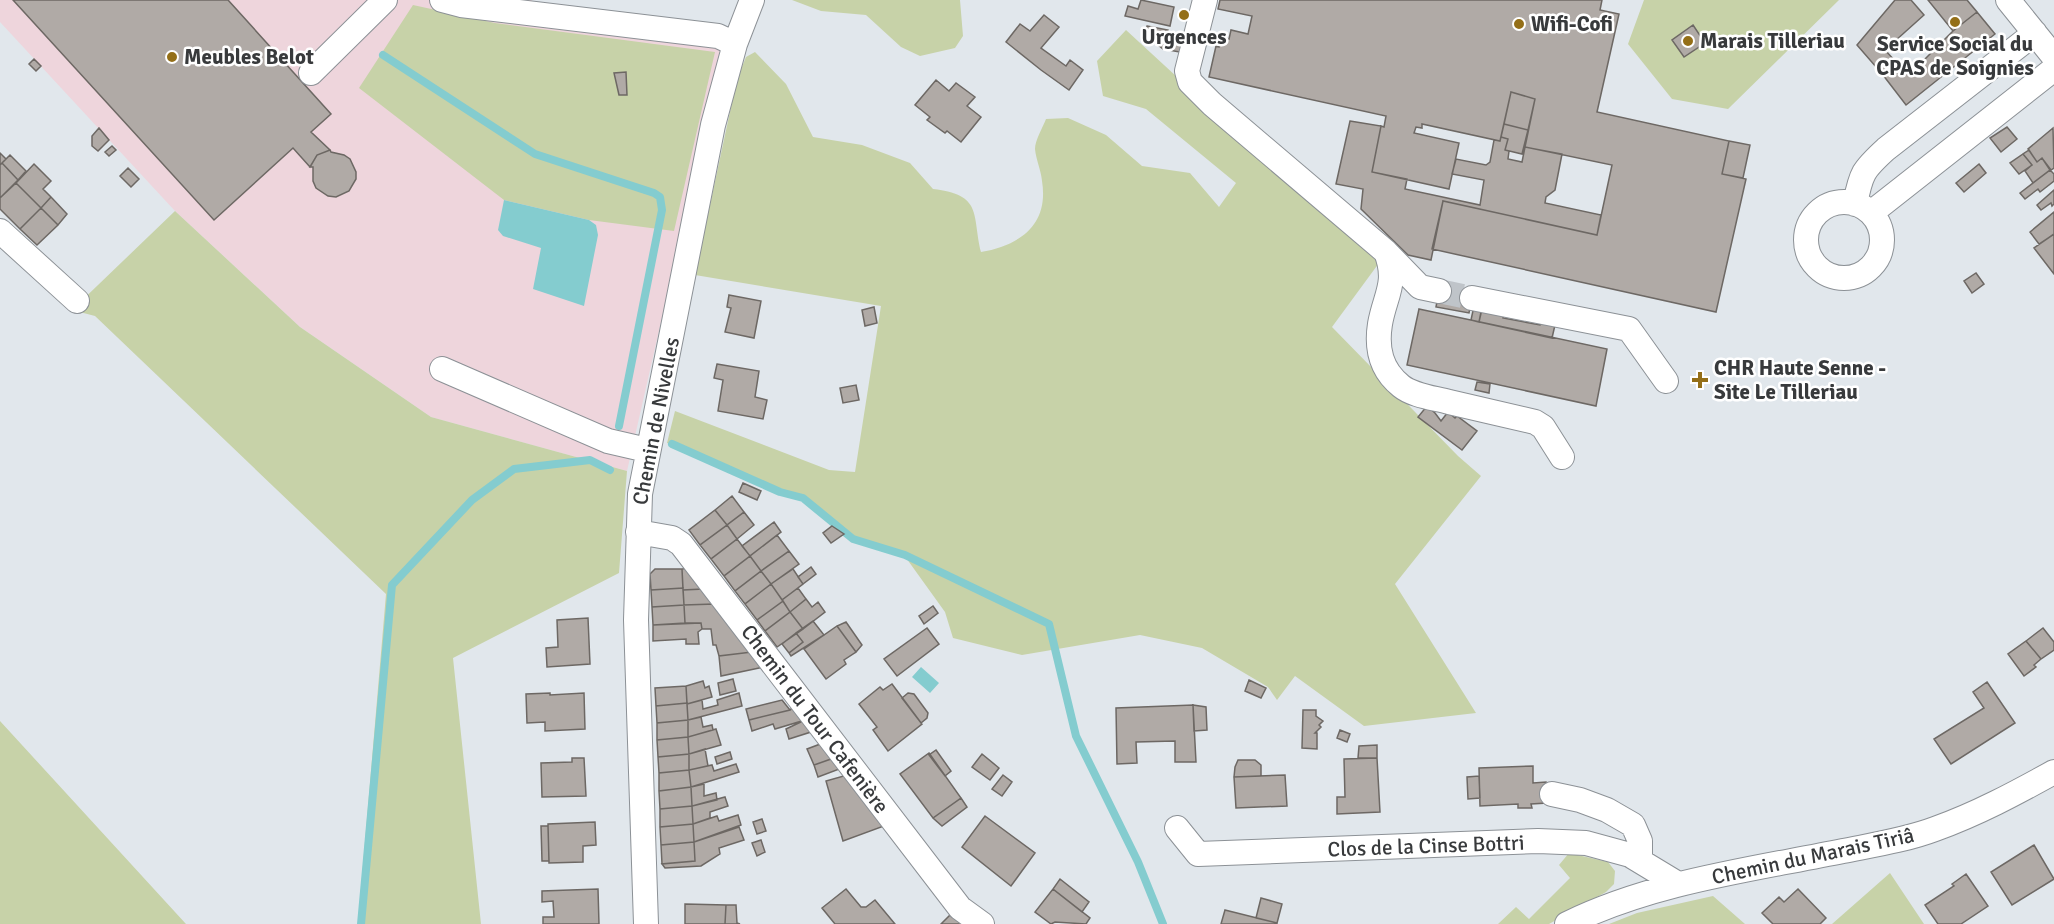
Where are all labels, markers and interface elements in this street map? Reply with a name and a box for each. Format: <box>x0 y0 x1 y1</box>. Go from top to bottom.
marker: Urgences <box>1177 8 1191 22</box>
place label: Wifi-Cofi <box>1531 11 1613 37</box>
marker: Service Social du CPAS de Soignies <box>1948 15 1962 29</box>
marker: Wifi-Cofi <box>1512 17 1526 31</box>
place label: Urgences <box>1142 24 1226 50</box>
place label: Marais Tilleriau <box>1700 28 1845 54</box>
place label: Service Social du CPAS de Soignies <box>1876 31 2034 81</box>
marker: Marais Tilleriau <box>1681 34 1695 48</box>
place label: Meubles Belot <box>184 44 314 70</box>
marker: Meubles Belot <box>165 50 179 64</box>
street label: Chemin de Nivelles <box>627 335 685 507</box>
place label: CHR Haute Senne - Site Le Tilleriau <box>1714 355 1886 405</box>
marker: CHR Haute Senne - Site Le Tilleriau <box>1691 371 1709 389</box>
street label: Chemin du Tour Cafenière <box>735 619 895 819</box>
street label: Chemin du Marais Tiriâ <box>1709 822 1917 890</box>
street label: Clos de la Cinse Bottri <box>1327 830 1525 862</box>

